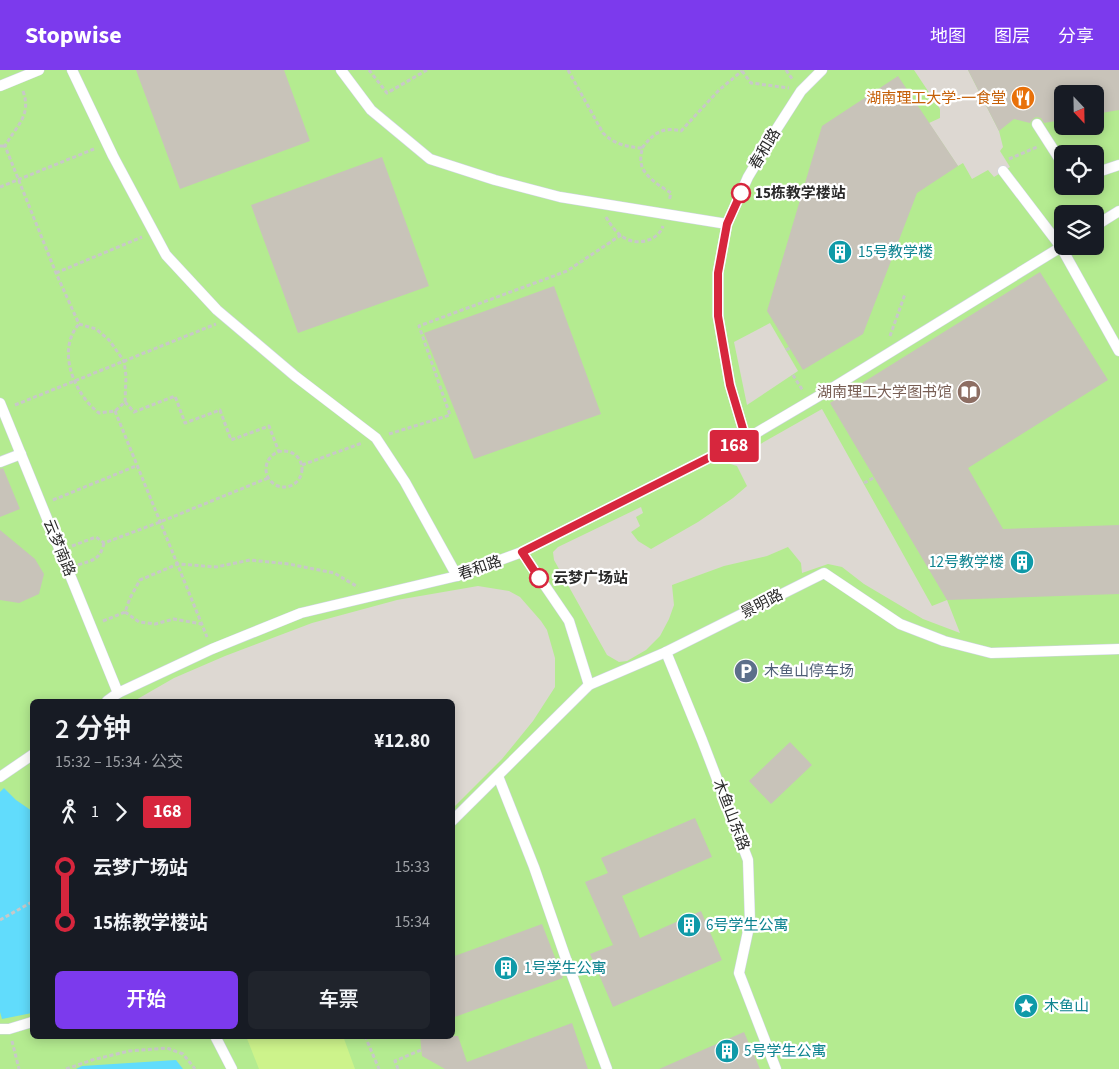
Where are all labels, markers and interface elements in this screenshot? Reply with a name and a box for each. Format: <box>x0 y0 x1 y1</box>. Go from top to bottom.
text: Stopwise <box>25 18 122 53</box>
text: 地图 <box>930 24 966 49</box>
text: 图层 <box>994 24 1030 49</box>
text: 分享 <box>1058 24 1094 49</box>
restaurant icon: 湖南理工大学-一食堂 <box>1010 85 1036 111</box>
north arrow <box>1054 85 1104 135</box>
map controls <box>1054 85 1104 255</box>
place label: 湖南理工大学-一食堂 <box>866 88 1006 109</box>
street label: 春和路 <box>744 124 786 174</box>
button: locate <box>1054 145 1104 195</box>
marker: 15栋教学楼站 <box>731 183 751 203</box>
place label: 15栋教学楼站 <box>755 183 846 204</box>
button: layers <box>1054 205 1104 255</box>
building icon: 15号教学楼 <box>827 239 853 265</box>
place label: 15号教学楼 <box>858 242 933 263</box>
library icon: 湖南理工大学图书馆 <box>956 379 982 405</box>
place label: 湖南理工大学图书馆 <box>817 382 952 403</box>
line badge: 168 <box>705 430 763 462</box>
text: 168 <box>720 433 748 458</box>
street label: 云梦南路 <box>38 516 80 580</box>
building icon: 12号教学楼 <box>1009 549 1035 575</box>
street label: 春和路 <box>455 551 505 585</box>
place label: 12号教学楼 <box>929 552 1004 573</box>
marker: 云梦广场站 <box>529 568 549 588</box>
place label: 云梦广场站 <box>553 568 628 589</box>
street label: 景明路 <box>737 584 787 624</box>
parking icon: 木鱼山停车场 <box>733 658 759 684</box>
place label: 木鱼山停车场 <box>764 661 854 682</box>
text: 2 分钟 <box>55 709 131 749</box>
text: ¥12.80 <box>374 728 430 755</box>
text: 15:32 – 15:34 · 公交 <box>55 751 183 773</box>
street label: 木鱼山东路 <box>708 776 754 854</box>
icon: walk <box>55 798 83 826</box>
icon: forward <box>107 798 135 826</box>
text: 168 <box>153 799 181 824</box>
text: 1 <box>91 801 99 823</box>
text: 云梦广场站 <box>93 855 188 882</box>
text: 15:33 <box>394 856 430 878</box>
text: 15栋教学楼站 <box>93 910 208 937</box>
text: 15:34 <box>394 911 430 933</box>
building icon: 6号学生公寓 <box>676 912 702 938</box>
place label: 6号学生公寓 <box>706 915 788 936</box>
building icon: 1号学生公寓 <box>493 955 519 981</box>
place label: 1号学生公寓 <box>524 958 606 979</box>
button: 开始 <box>55 971 238 1029</box>
button: 车票 <box>248 971 430 1029</box>
place icon: 木鱼山 <box>1013 993 1039 1019</box>
place label: 木鱼山 <box>1044 996 1089 1017</box>
building icon: 5号学生公寓 <box>714 1038 740 1064</box>
place label: 5号学生公寓 <box>744 1041 826 1062</box>

